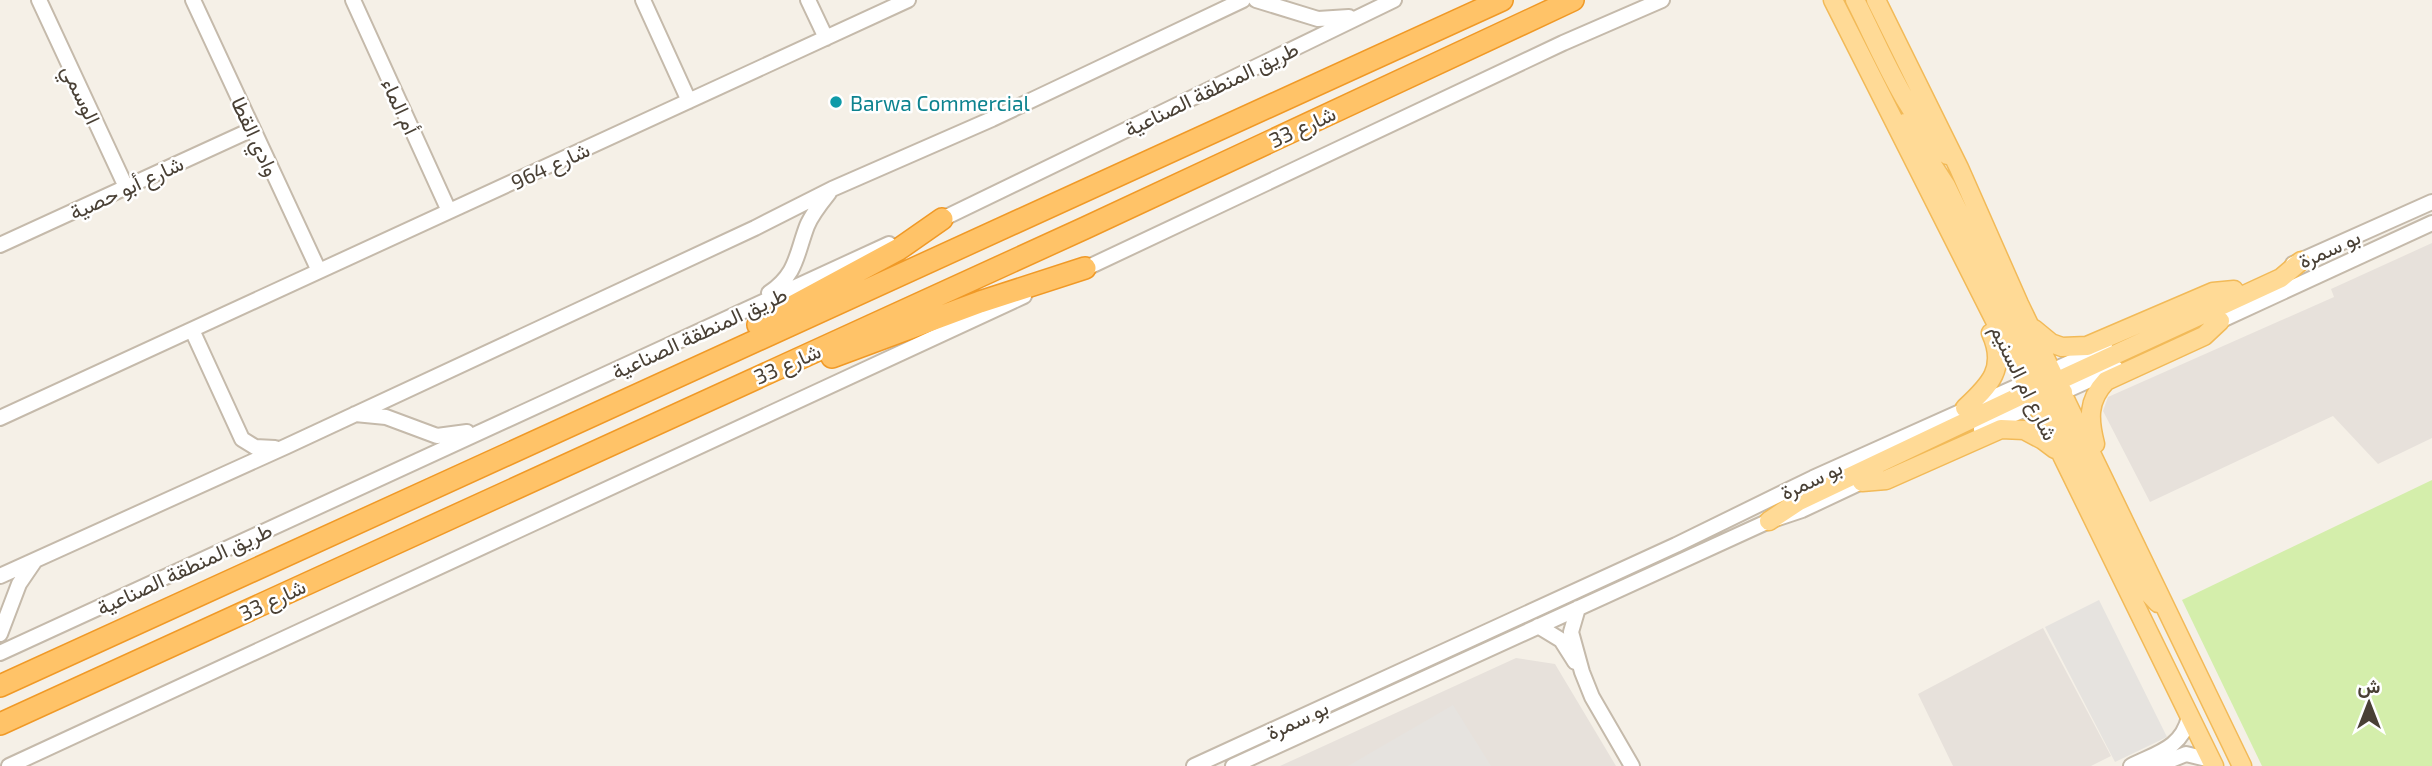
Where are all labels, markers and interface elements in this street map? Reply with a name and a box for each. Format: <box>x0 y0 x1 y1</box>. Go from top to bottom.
street label: طريق المنطقة الصناعية <box>1120 35 1303 143</box>
street label: الوسمي <box>52 60 107 130</box>
street label: أم الماء <box>374 74 425 139</box>
place label: Barwa Commercial <box>850 90 1031 115</box>
street label: وادي القطا <box>221 92 285 182</box>
marker: Barwa Commercial <box>828 94 844 110</box>
street label: شارع 33 <box>1265 100 1340 155</box>
street label: شارع 964 <box>507 136 595 197</box>
street label: شارع أبو حصية <box>65 150 188 227</box>
street label: بو سمرة <box>2294 223 2365 274</box>
street label: طريق المنطقة الصناعية <box>607 280 791 385</box>
street label: شارع ام السنيم <box>1984 320 2064 445</box>
street label: شارع 33 <box>750 337 825 391</box>
street label: بو سمرة <box>1776 454 1847 506</box>
street label: طريق المنطقة الصناعية <box>92 516 276 621</box>
street label: شارع 33 <box>235 573 310 628</box>
north arrow <box>2334 668 2404 738</box>
text: ش <box>2358 674 2381 698</box>
street label: بو سمرة <box>1262 694 1333 746</box>

